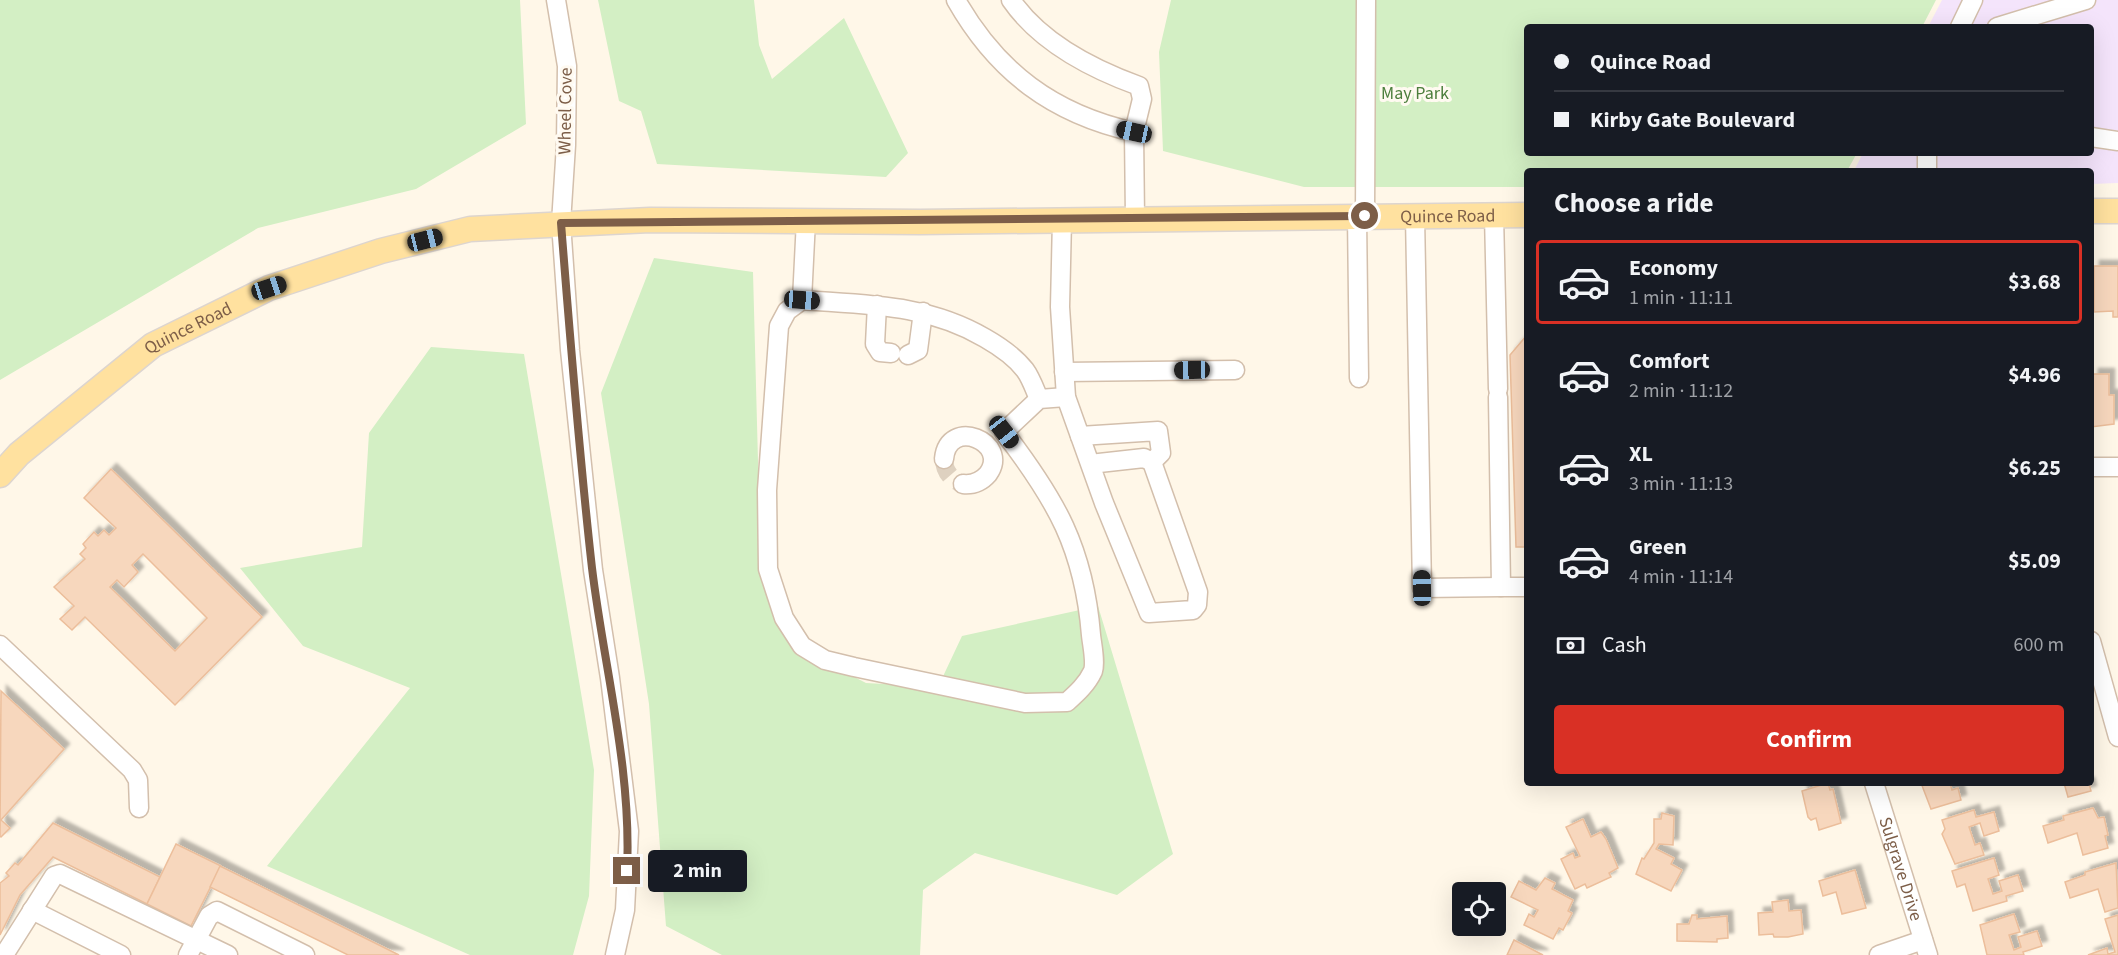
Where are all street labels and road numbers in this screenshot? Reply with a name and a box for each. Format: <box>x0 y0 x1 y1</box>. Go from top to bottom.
street label: Wheel Cove <box>552 67 579 155</box>
street label: Quince Road <box>1400 203 1495 229</box>
street label: Quince Road <box>139 296 236 361</box>
street label: Sulgrave Drive <box>1872 814 1929 924</box>

